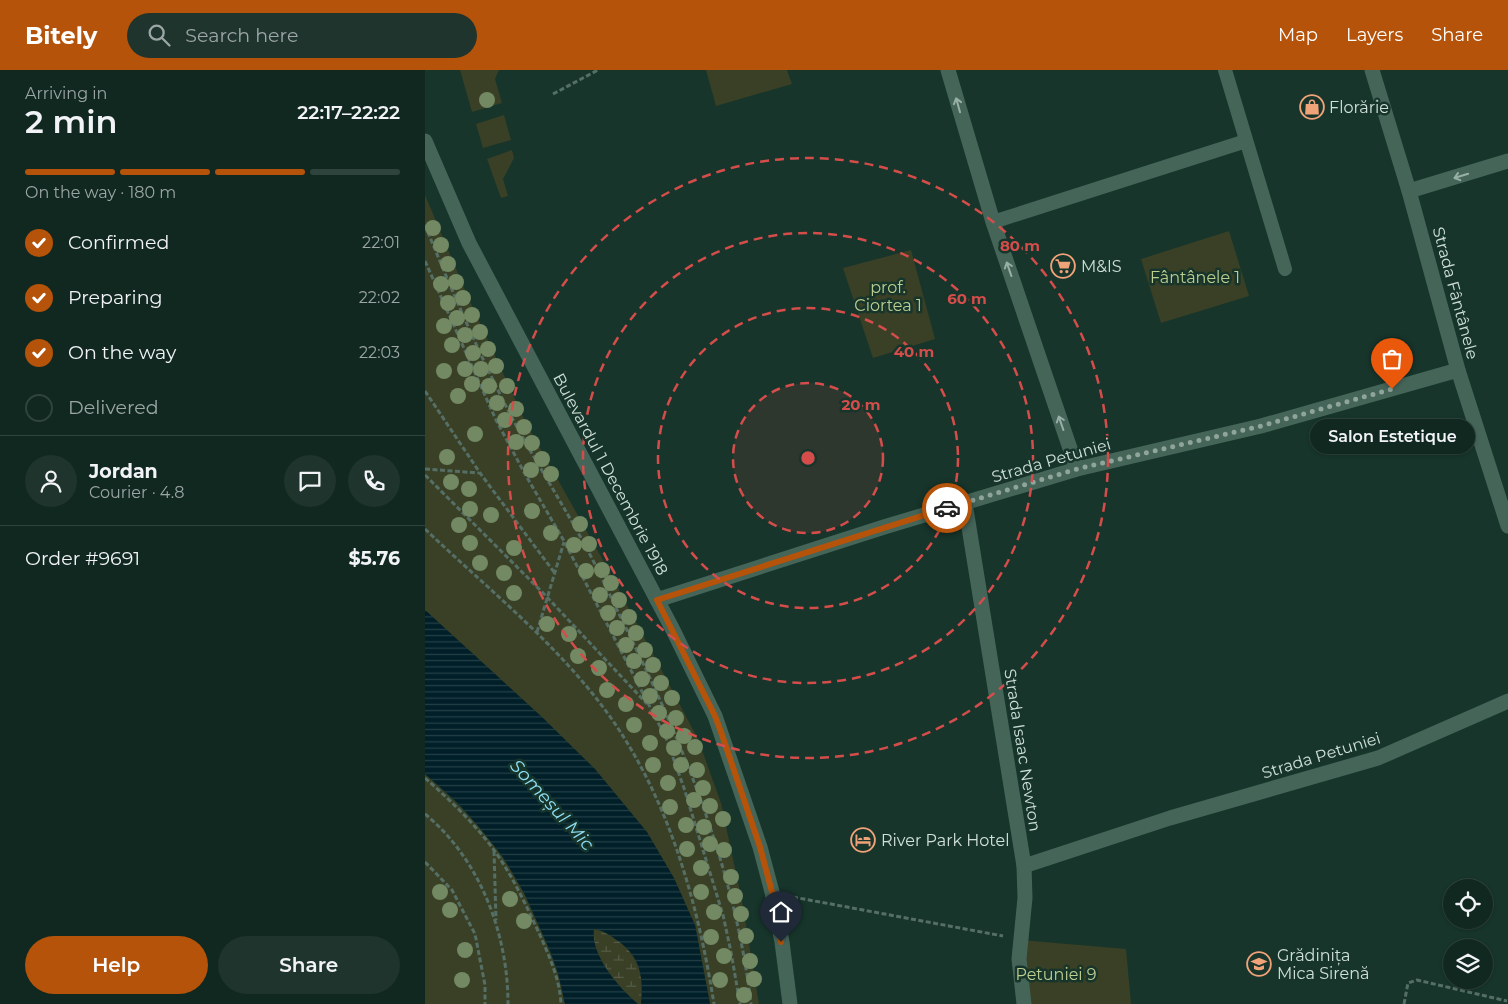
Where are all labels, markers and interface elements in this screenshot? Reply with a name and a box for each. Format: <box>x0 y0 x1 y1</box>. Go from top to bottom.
search box <box>127 13 477 58</box>
text: Bitely <box>25 21 97 50</box>
icon: search <box>145 21 173 49</box>
text: Search here <box>185 24 298 47</box>
text: Map <box>1278 24 1318 46</box>
text: Layers <box>1346 24 1403 46</box>
text: Share <box>1431 24 1483 46</box>
text: Arriving in <box>25 84 107 103</box>
shop icon: Florărie <box>1299 94 1325 120</box>
one-way arrow <box>953 98 963 114</box>
place label: Florărie <box>1329 98 1389 117</box>
text: 22:17–22:22 <box>297 101 400 124</box>
text: 2 min <box>25 102 117 141</box>
one-way arrow <box>1454 171 1470 181</box>
text: On the way · 180 m <box>25 183 176 202</box>
street label: Strada Fântânele <box>1429 225 1482 361</box>
icon: check <box>25 229 53 257</box>
text: Confirmed <box>68 231 169 254</box>
text: 22:01 <box>362 233 400 252</box>
text: 80 m <box>1000 236 1040 255</box>
supermarket icon: M&IS <box>1050 253 1076 279</box>
place label: M&IS <box>1081 257 1122 276</box>
one-way arrow <box>1003 261 1013 277</box>
park label: Fântânele 1 <box>1150 268 1240 287</box>
park label: prof. Ciortea 1 <box>854 278 922 315</box>
icon: check <box>25 284 53 312</box>
text: Preparing <box>68 286 163 309</box>
text: 22:02 <box>359 288 400 307</box>
text: 60 m <box>947 289 987 308</box>
pin <box>1371 338 1413 389</box>
icon: check <box>25 339 53 367</box>
text: On the way <box>68 341 176 364</box>
text: 40 m <box>894 342 934 361</box>
text: 22:03 <box>359 343 400 362</box>
icon: bag <box>1378 345 1406 373</box>
street label: Bulevardul 1 Decembrie 1918 <box>549 370 672 578</box>
text: 20 m <box>841 395 881 414</box>
text: Delivered <box>68 396 159 419</box>
one-way arrow <box>1056 416 1065 431</box>
callout: Salon Estetique <box>1309 419 1475 454</box>
text: Salon Estetique <box>1328 427 1457 446</box>
street label: Strada Petuniei <box>989 434 1113 487</box>
centre of rings <box>799 449 817 467</box>
button: person <box>25 455 77 507</box>
button: chat <box>284 455 336 507</box>
button: phone <box>348 455 400 507</box>
text: Jordan <box>89 460 158 483</box>
text: Courier · 4.8 <box>89 483 185 502</box>
courier <box>922 483 972 533</box>
icon: car <box>933 494 961 522</box>
text: Order #9691 <box>25 547 140 570</box>
text: $5.76 <box>348 547 400 570</box>
street label: Strada Isaac Newton <box>1000 667 1045 833</box>
street label: Strada Petuniei <box>1259 728 1383 783</box>
water label: Someșul Mic <box>505 755 599 856</box>
hotel icon: River Park Hotel <box>850 827 876 853</box>
place label: River Park Hotel <box>881 831 1010 850</box>
map controls <box>1443 879 1493 989</box>
button: locate <box>1443 879 1493 929</box>
pin <box>760 891 802 942</box>
icon: home <box>767 898 795 926</box>
button: Help <box>25 936 208 994</box>
button: Share <box>218 936 400 994</box>
button: layers <box>1443 939 1493 989</box>
place label: Grădinița Mica Sirenă <box>1277 946 1370 983</box>
school or university icon: Grădinița Mica Sirenă <box>1246 951 1272 977</box>
park label: Petuniei 9 <box>1015 965 1097 984</box>

